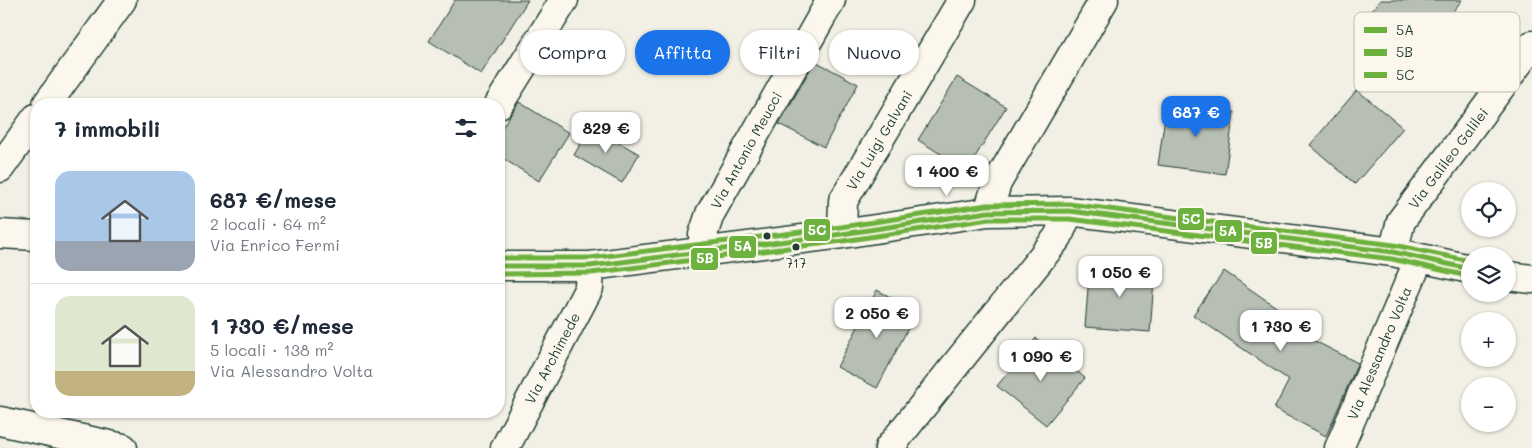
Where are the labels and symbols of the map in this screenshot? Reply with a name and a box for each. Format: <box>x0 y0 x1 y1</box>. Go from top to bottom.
legend <box>1354 12 1520 92</box>
text: 5A <box>1396 20 1414 39</box>
text: 5B <box>1396 42 1413 61</box>
text: 5C <box>1396 65 1414 84</box>
street label: Via Luigi Galvani <box>842 86 916 194</box>
street label: Via Antonio Meucci <box>706 88 786 212</box>
pin: 687 € <box>1161 96 1231 138</box>
street label: Via Galileo Galilei <box>1404 104 1492 212</box>
pin: 829 € <box>571 112 641 154</box>
pin: 1 400 € <box>901 154 993 197</box>
line badge: 5C <box>1177 207 1205 231</box>
text: 5C <box>1182 209 1200 228</box>
line badge: 5C <box>803 218 831 242</box>
line badge: 5A <box>1214 219 1243 243</box>
text: 5C <box>808 220 826 239</box>
text: 5A <box>1219 221 1237 240</box>
unlabelled marker <box>762 231 772 241</box>
line badge: 5B <box>1250 231 1278 255</box>
text: 5B <box>1255 233 1273 252</box>
line badge: 5A <box>728 235 757 259</box>
text: 5A <box>734 236 752 255</box>
marker: 717 <box>791 242 801 252</box>
line badge: 5B <box>690 247 719 271</box>
text: 5B <box>696 248 714 267</box>
place label: 717 <box>786 254 806 271</box>
pin: 1 050 € <box>1074 256 1166 298</box>
street label: Via Alessandro Volta <box>1342 284 1416 422</box>
pin: 2 050 € <box>831 296 923 339</box>
street label: Via Archimede <box>520 309 584 407</box>
pin: 1 730 € <box>1235 310 1327 352</box>
pin: 1 090 € <box>995 340 1087 382</box>

